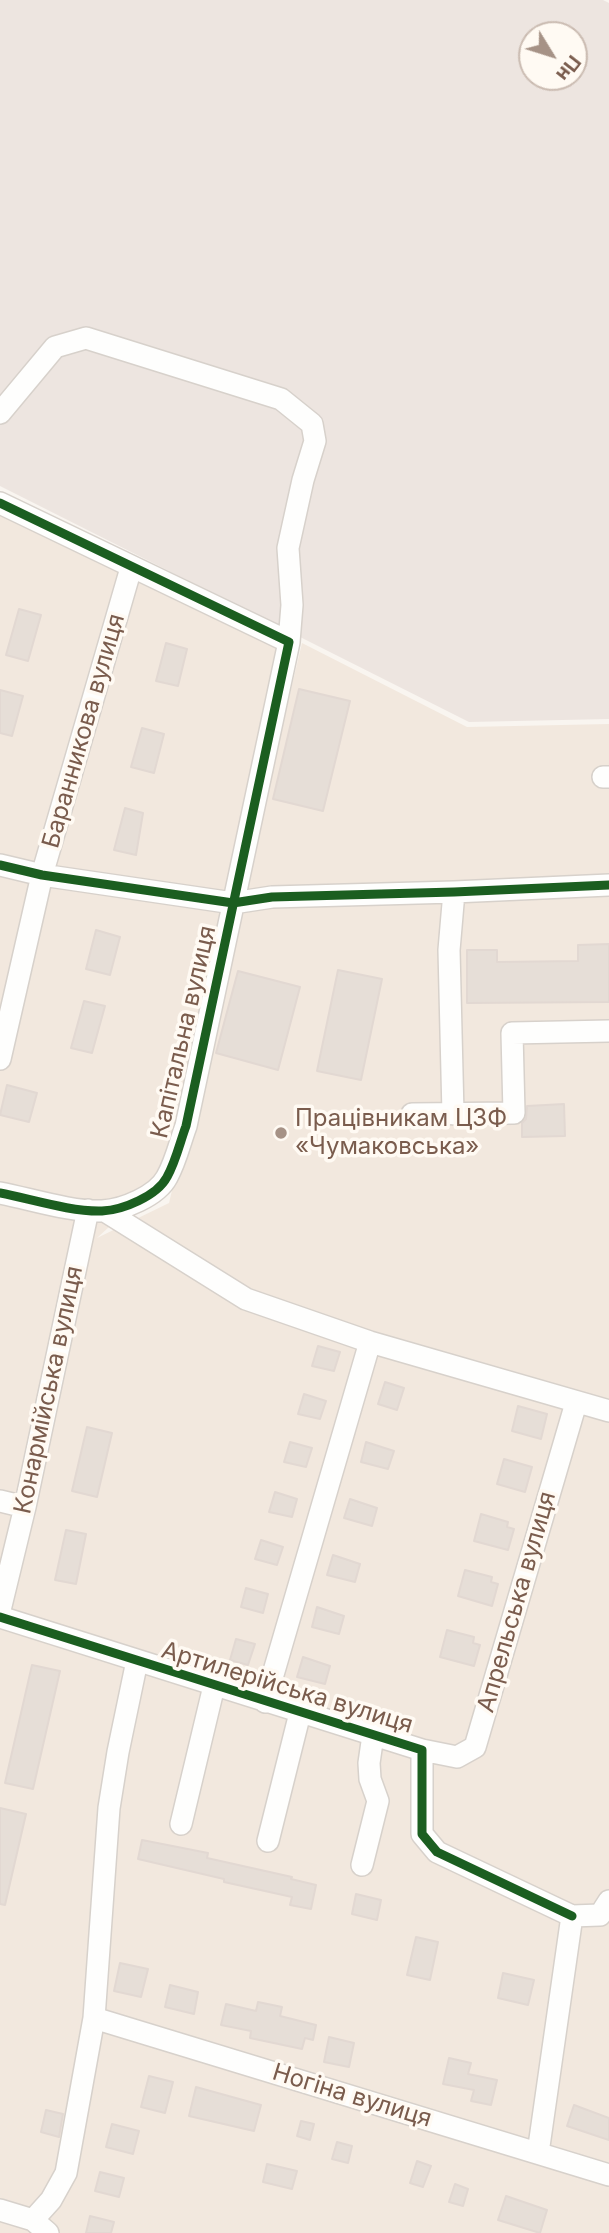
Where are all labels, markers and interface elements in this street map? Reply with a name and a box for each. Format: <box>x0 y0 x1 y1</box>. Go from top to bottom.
north arrow <box>518 21 588 91</box>
text: Пн <box>551 51 585 85</box>
street label: Баранникова вулиця <box>37 611 131 851</box>
street label: Капітальна вулиця <box>146 923 222 1141</box>
place label: Працівникам ЦЗФ «Чумаковська» <box>295 1105 507 1161</box>
marker: Працівникам ЦЗФ «Чумаковська» <box>273 1125 289 1141</box>
street label: Конармійська вулиця <box>9 1264 89 1516</box>
street label: Апрельська вулиця <box>472 1488 562 1716</box>
street label: Артилерійська вулиця <box>158 1636 416 1740</box>
street label: Ногіна вулиця <box>269 2058 435 2134</box>

